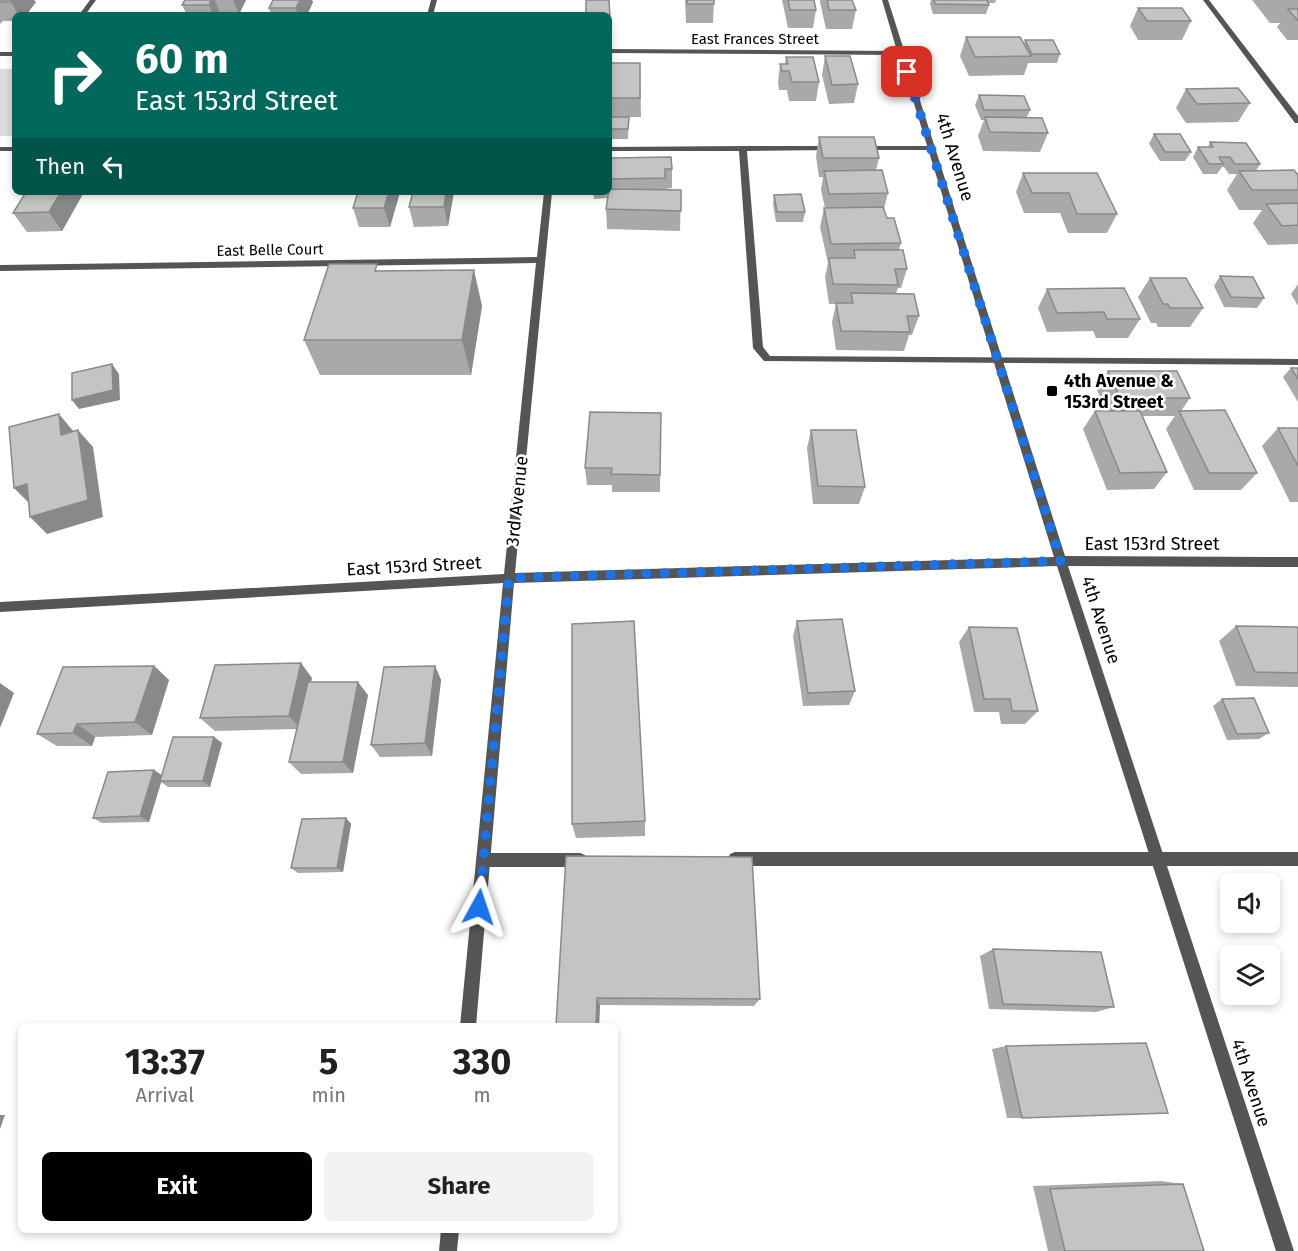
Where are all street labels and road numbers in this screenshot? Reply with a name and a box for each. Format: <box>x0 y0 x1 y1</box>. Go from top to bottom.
street label: East Frances Street <box>691 30 820 48</box>
street label: 4th Avenue <box>931 110 979 204</box>
street label: East Belle Court <box>216 240 324 260</box>
street label: 3rd Avenue <box>501 455 533 547</box>
street label: East 153rd Street <box>1084 533 1220 555</box>
street label: East 153rd Street <box>346 551 483 581</box>
street label: 4th Avenue <box>1076 573 1126 667</box>
street label: 4th Avenue <box>1226 1036 1276 1130</box>

